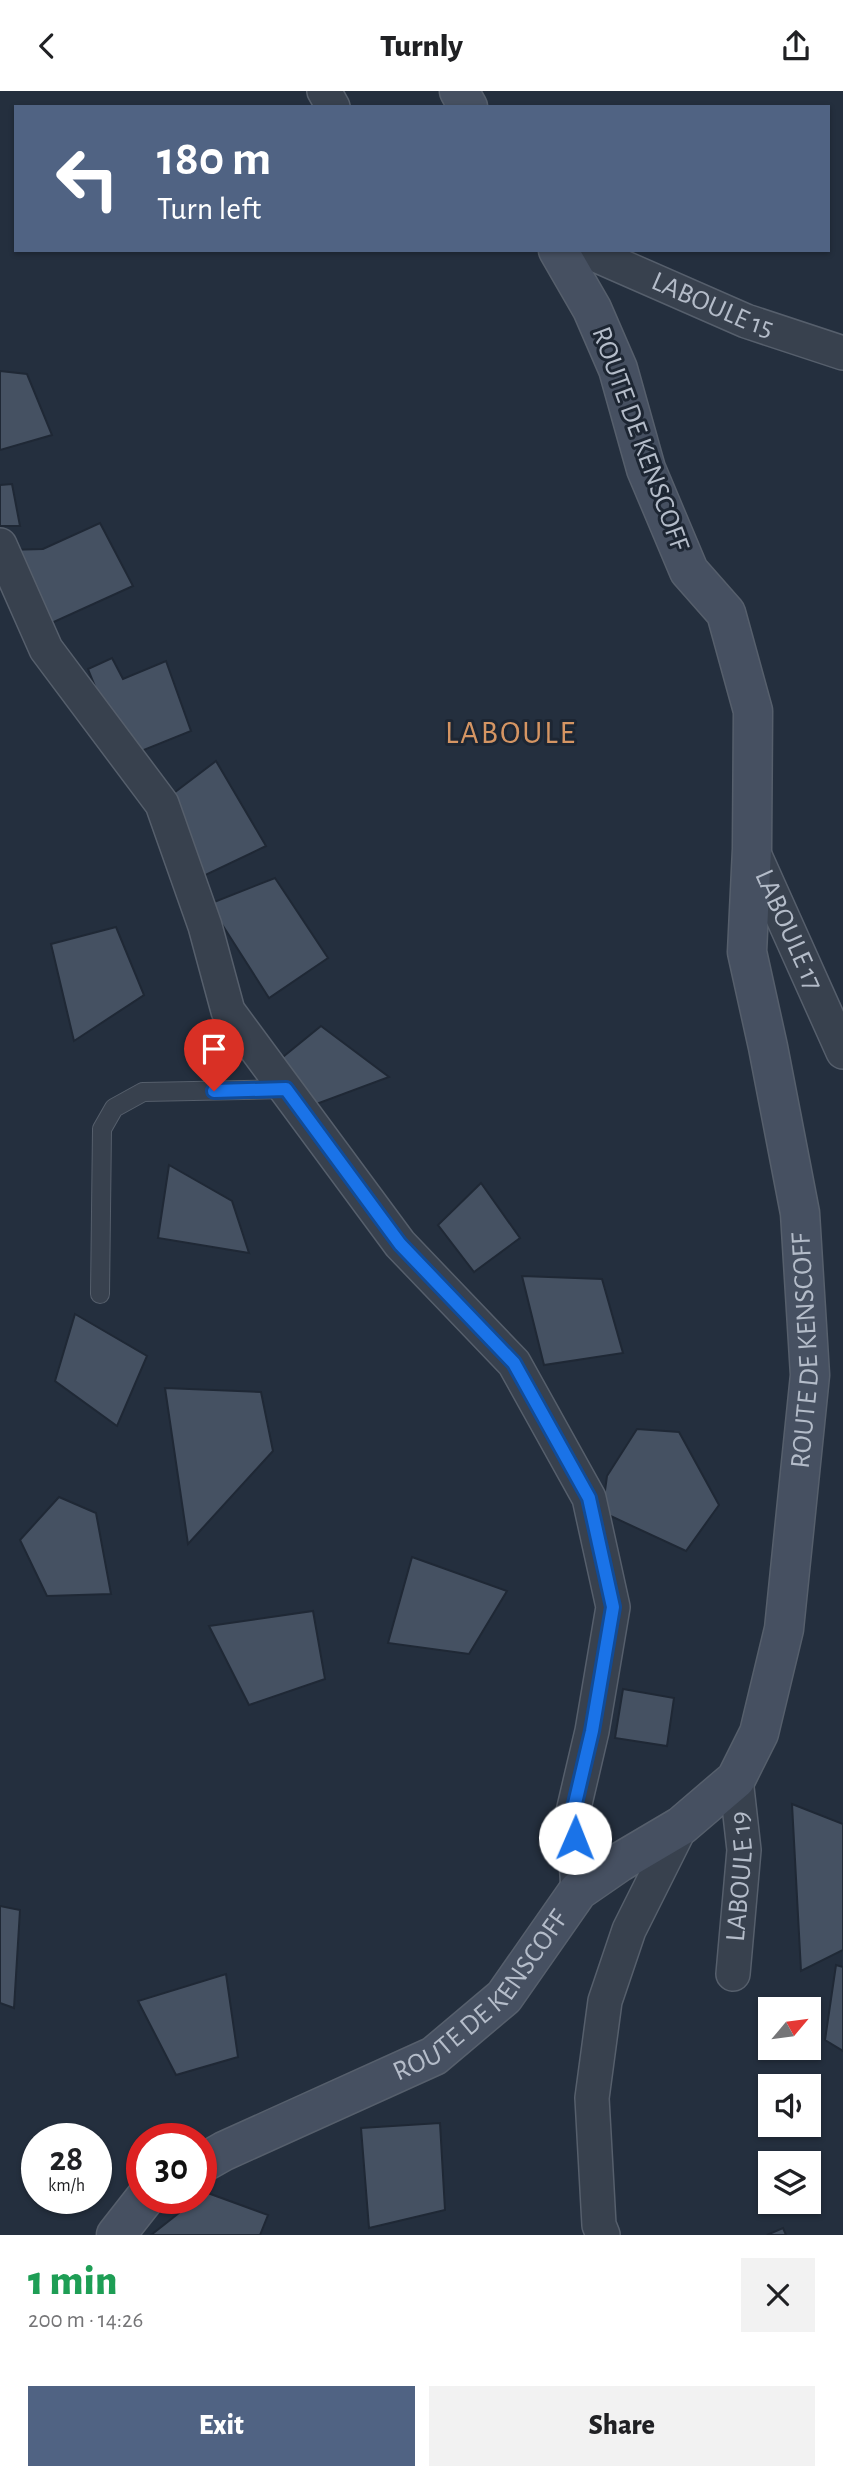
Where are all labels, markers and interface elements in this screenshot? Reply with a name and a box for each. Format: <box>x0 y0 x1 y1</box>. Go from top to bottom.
icon: back <box>28 27 66 65</box>
icon: share <box>777 27 815 65</box>
text: Turnly <box>380 30 463 62</box>
icon: left <box>42 133 133 224</box>
text: 180 m <box>157 135 271 184</box>
text: Turn left <box>157 193 261 225</box>
street label: LABOULE 15 <box>647 267 777 343</box>
street label: ROUTE DE KENSCOFF <box>586 323 694 556</box>
district label: LABOULE <box>445 717 577 749</box>
street label: LABOULE 17 <box>749 865 828 995</box>
pin <box>184 1019 244 1091</box>
icon: arrive <box>195 1030 233 1068</box>
street label: ROUTE DE KENSCOFF <box>787 1231 825 1470</box>
position arrow <box>538 1801 612 1875</box>
street label: LABOULE 19 <box>722 1810 758 1943</box>
street label: ROUTE DE KENSCOFF <box>389 1905 574 2087</box>
north arrow <box>758 1997 821 2060</box>
map controls <box>758 1997 821 2214</box>
button: sound <box>758 2074 821 2137</box>
speed limit sign: 30 <box>126 2123 217 2214</box>
text: 28 <box>50 2142 83 2177</box>
button: layers <box>758 2151 821 2214</box>
text: km/h <box>48 2177 85 2195</box>
button: close <box>741 2258 815 2332</box>
text: 1 min <box>28 2260 117 2302</box>
text: 200 m · 14:26 <box>28 2309 143 2332</box>
button: Exit <box>28 2386 415 2466</box>
button: Share <box>429 2386 815 2466</box>

